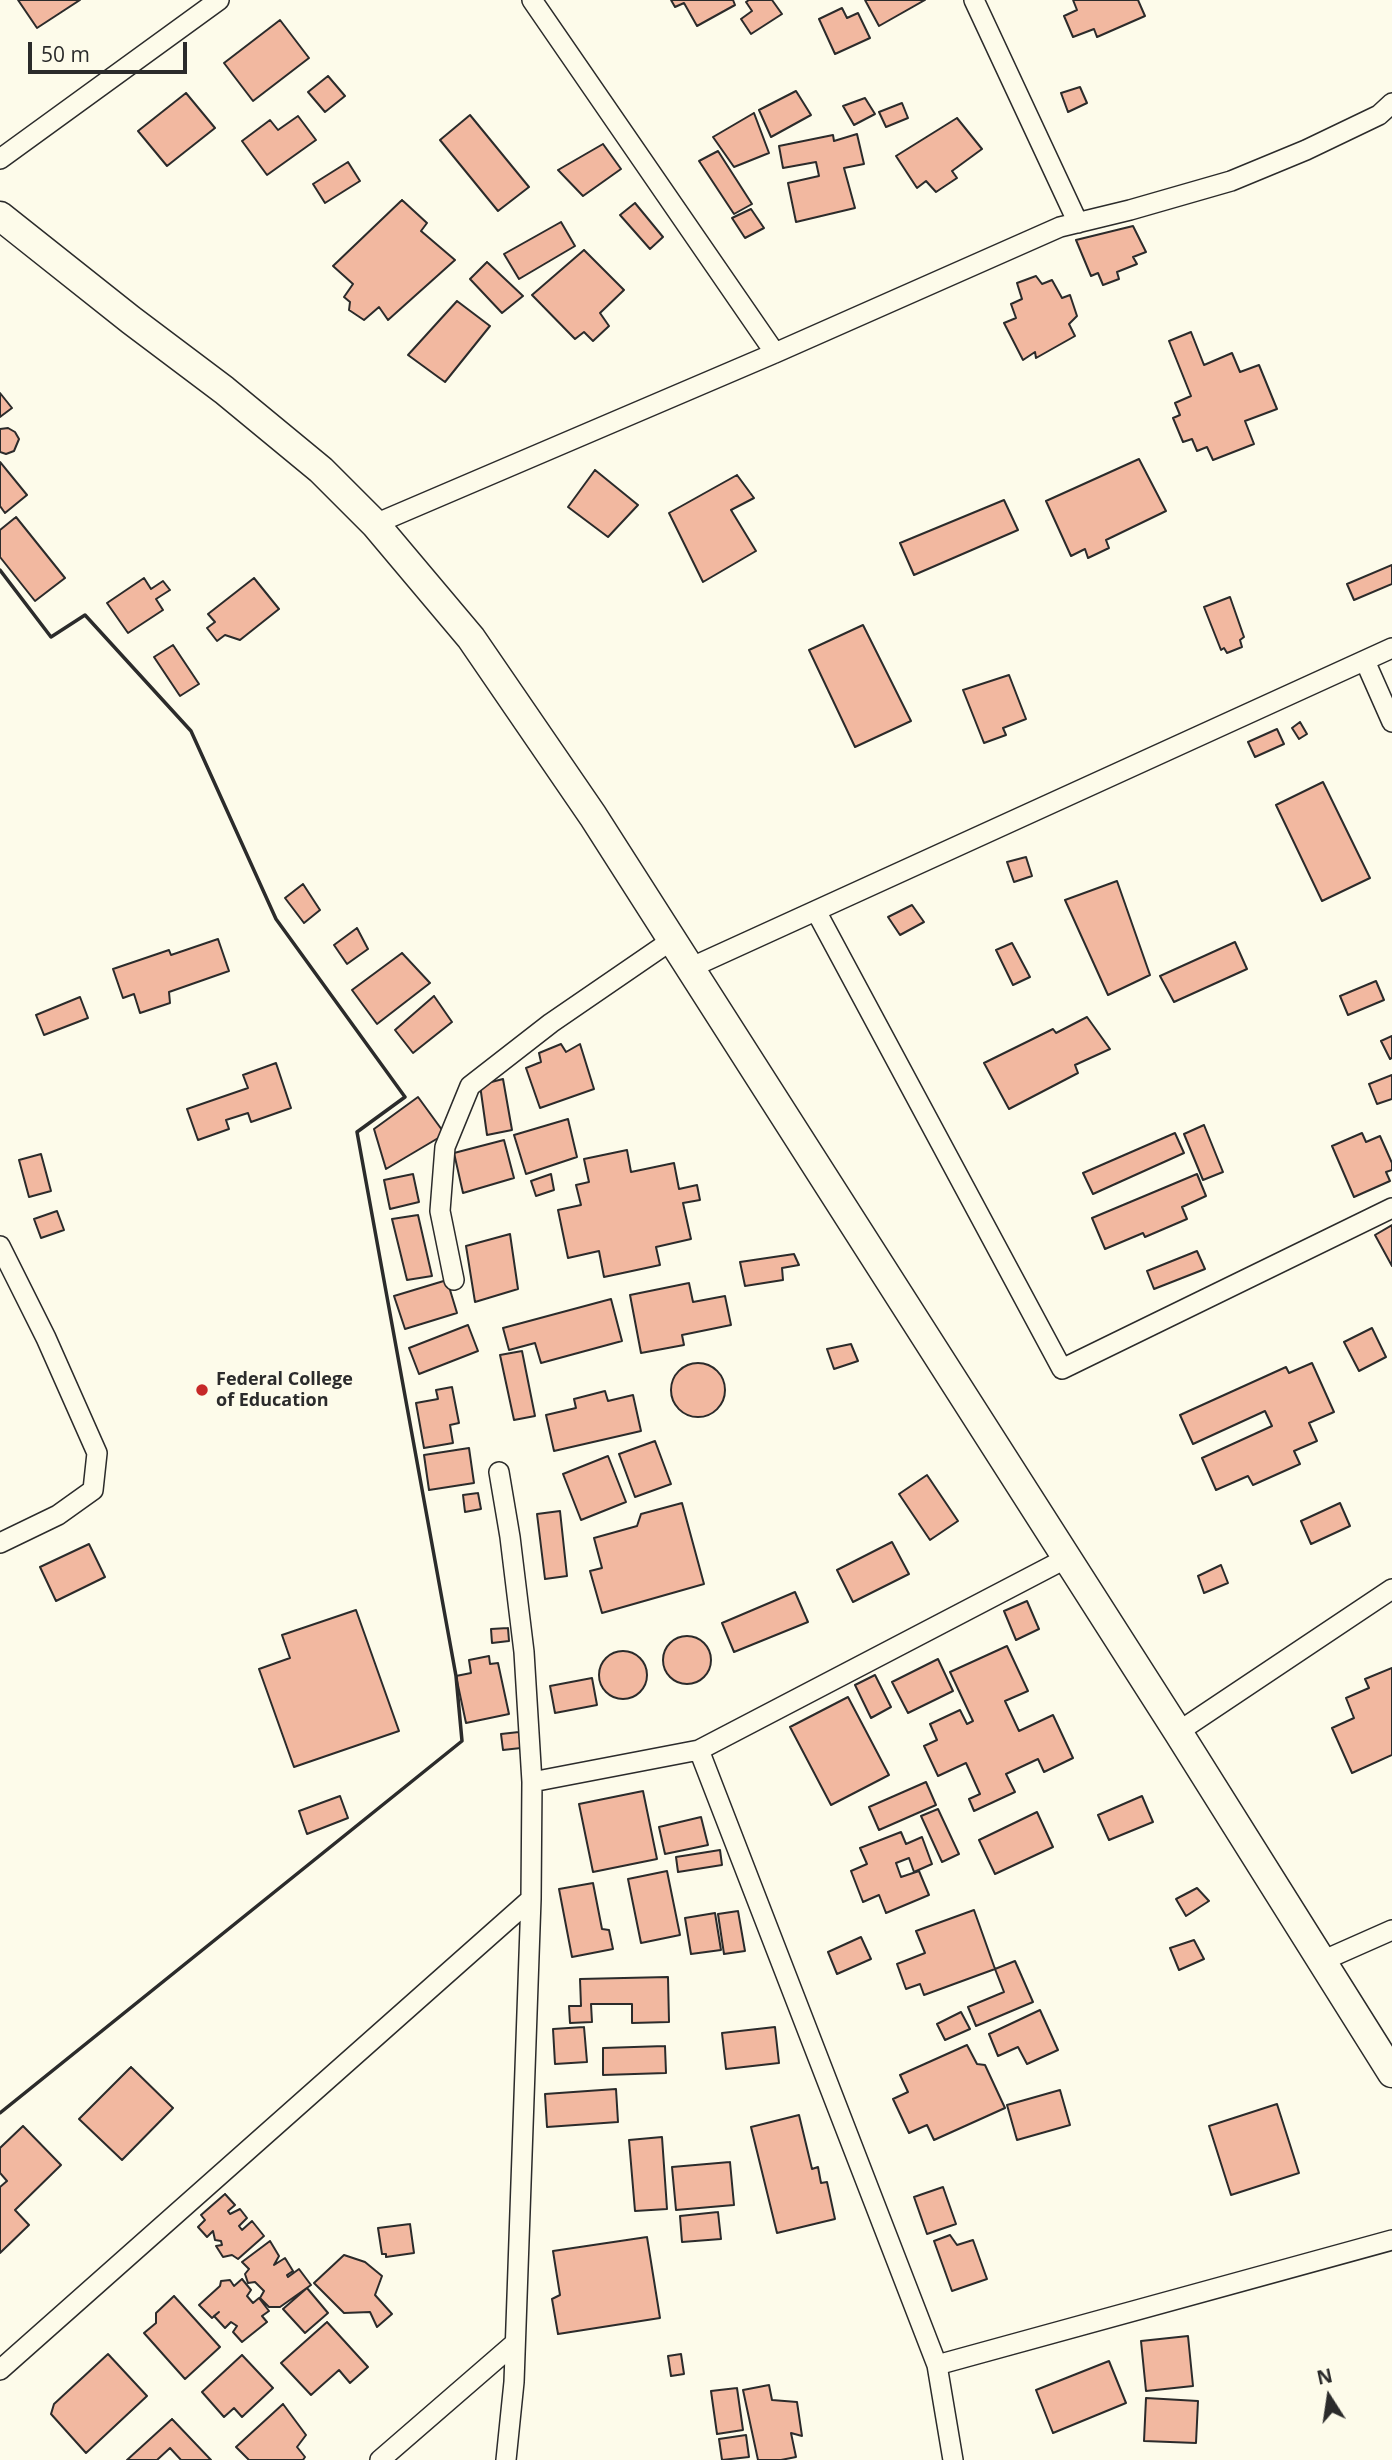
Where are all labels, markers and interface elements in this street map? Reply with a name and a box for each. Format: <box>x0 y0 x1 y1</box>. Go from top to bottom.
scale bar <box>32 28 191 72</box>
text: 50 m <box>41 40 90 68</box>
place label: Federal College of Education <box>216 1369 353 1412</box>
marker: Federal College of Education <box>194 1382 210 1398</box>
north arrow <box>1294 2362 1364 2432</box>
text: N <box>1314 2362 1335 2391</box>

